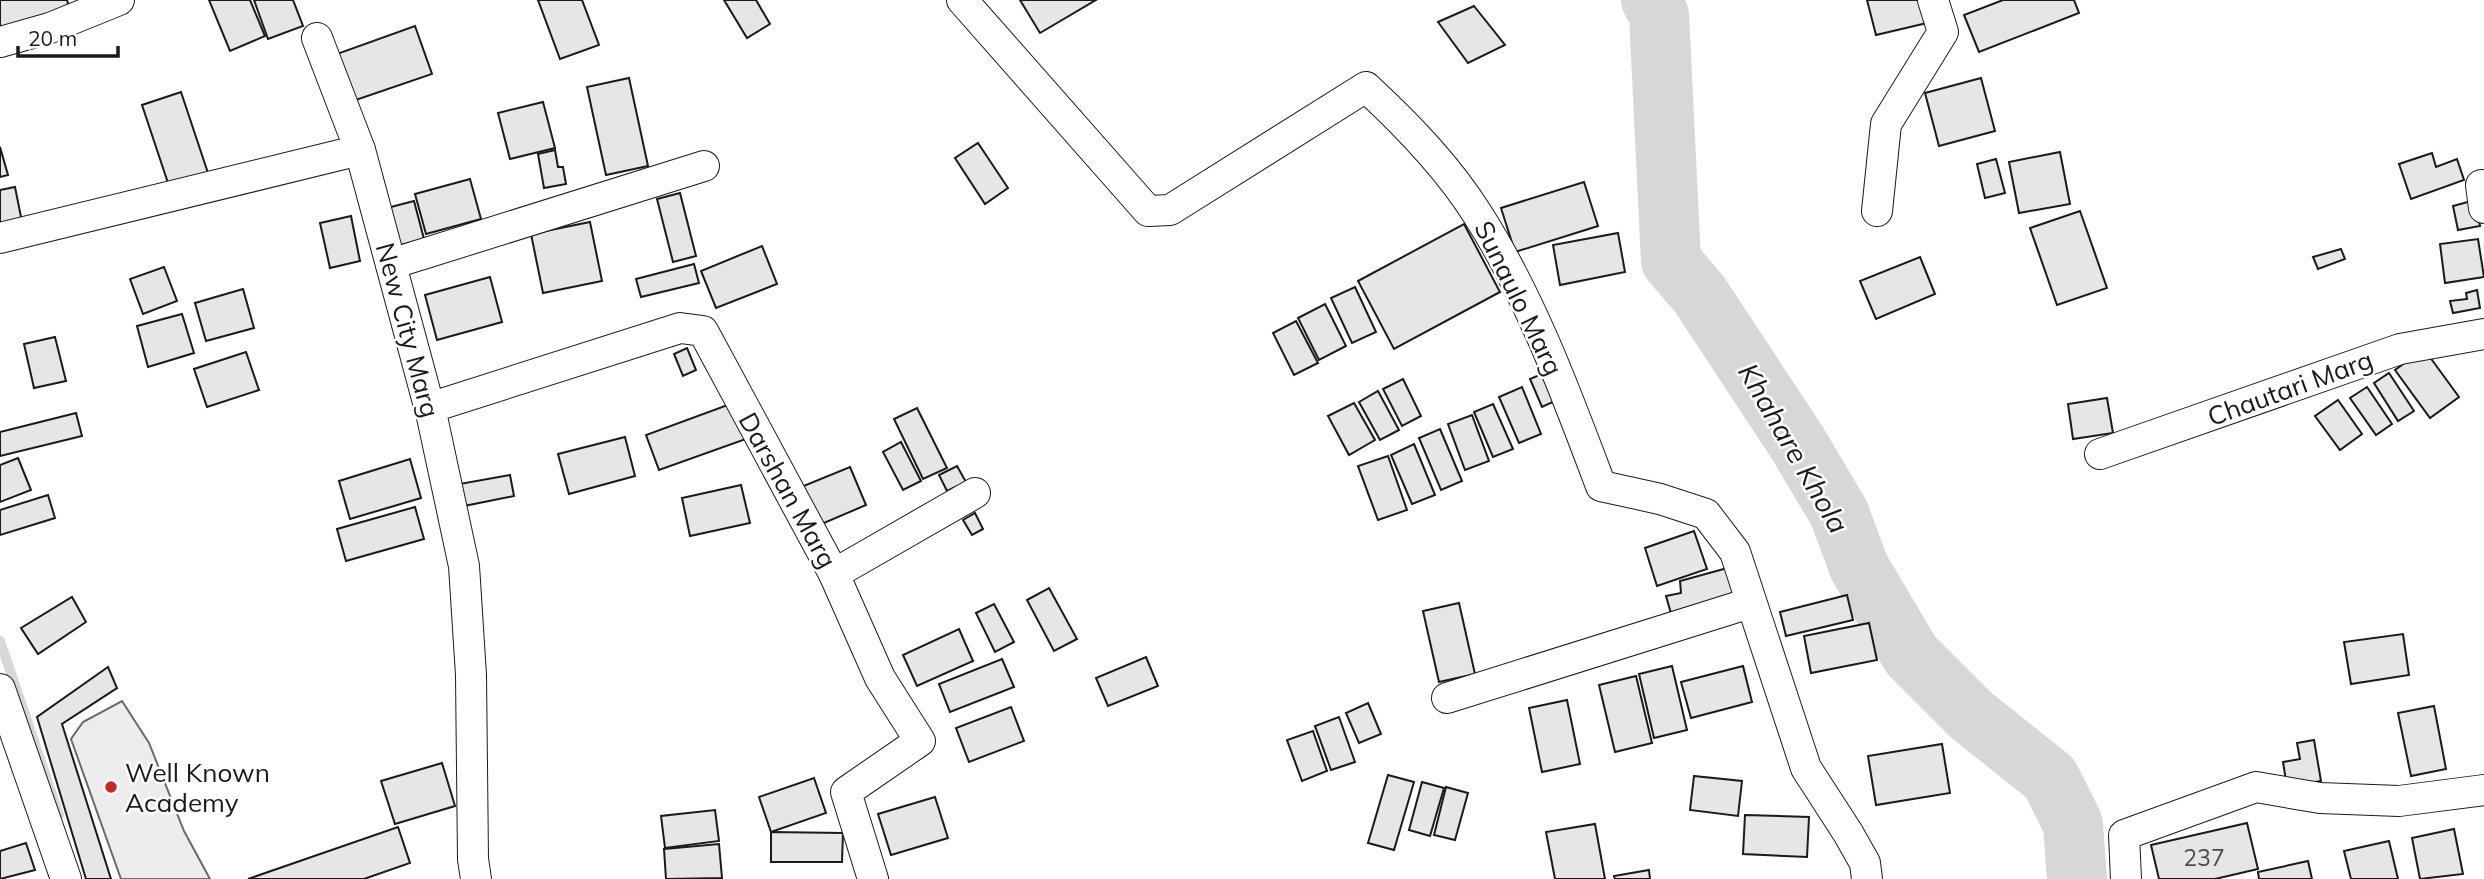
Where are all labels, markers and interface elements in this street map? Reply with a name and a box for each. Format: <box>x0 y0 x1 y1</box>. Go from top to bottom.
scale bar <box>18 14 117 58</box>
text: 20 m <box>28 25 77 51</box>
street label: Sunaulo Marg <box>1467 215 1571 381</box>
street label: New City Marg <box>369 239 447 421</box>
street label: Chautari Marg <box>2203 343 2377 433</box>
water label: Khahare Khola <box>1731 357 1857 539</box>
street label: Darshan Marg <box>732 406 844 574</box>
place label: Well Known Academy <box>125 756 270 819</box>
marker: Well Known Academy <box>103 779 119 795</box>
house number: 237 <box>2183 843 2225 872</box>

